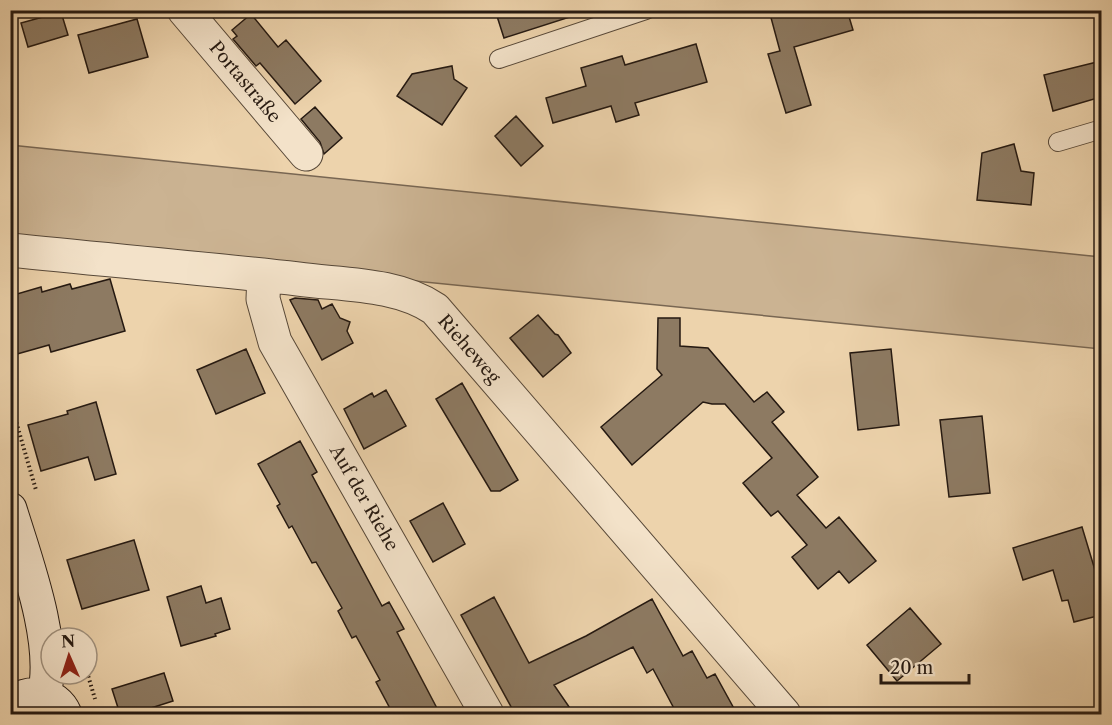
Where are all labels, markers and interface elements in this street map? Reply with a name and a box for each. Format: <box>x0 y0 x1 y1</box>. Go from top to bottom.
street label: Portastraße <box>205 37 285 127</box>
street label: Rieheweg <box>433 310 505 388</box>
street label: Auf der Riehe <box>324 440 403 555</box>
north arrow <box>39 626 99 686</box>
text: N <box>61 631 76 651</box>
scale bar <box>881 647 970 685</box>
text: 20 m <box>890 657 934 679</box>

